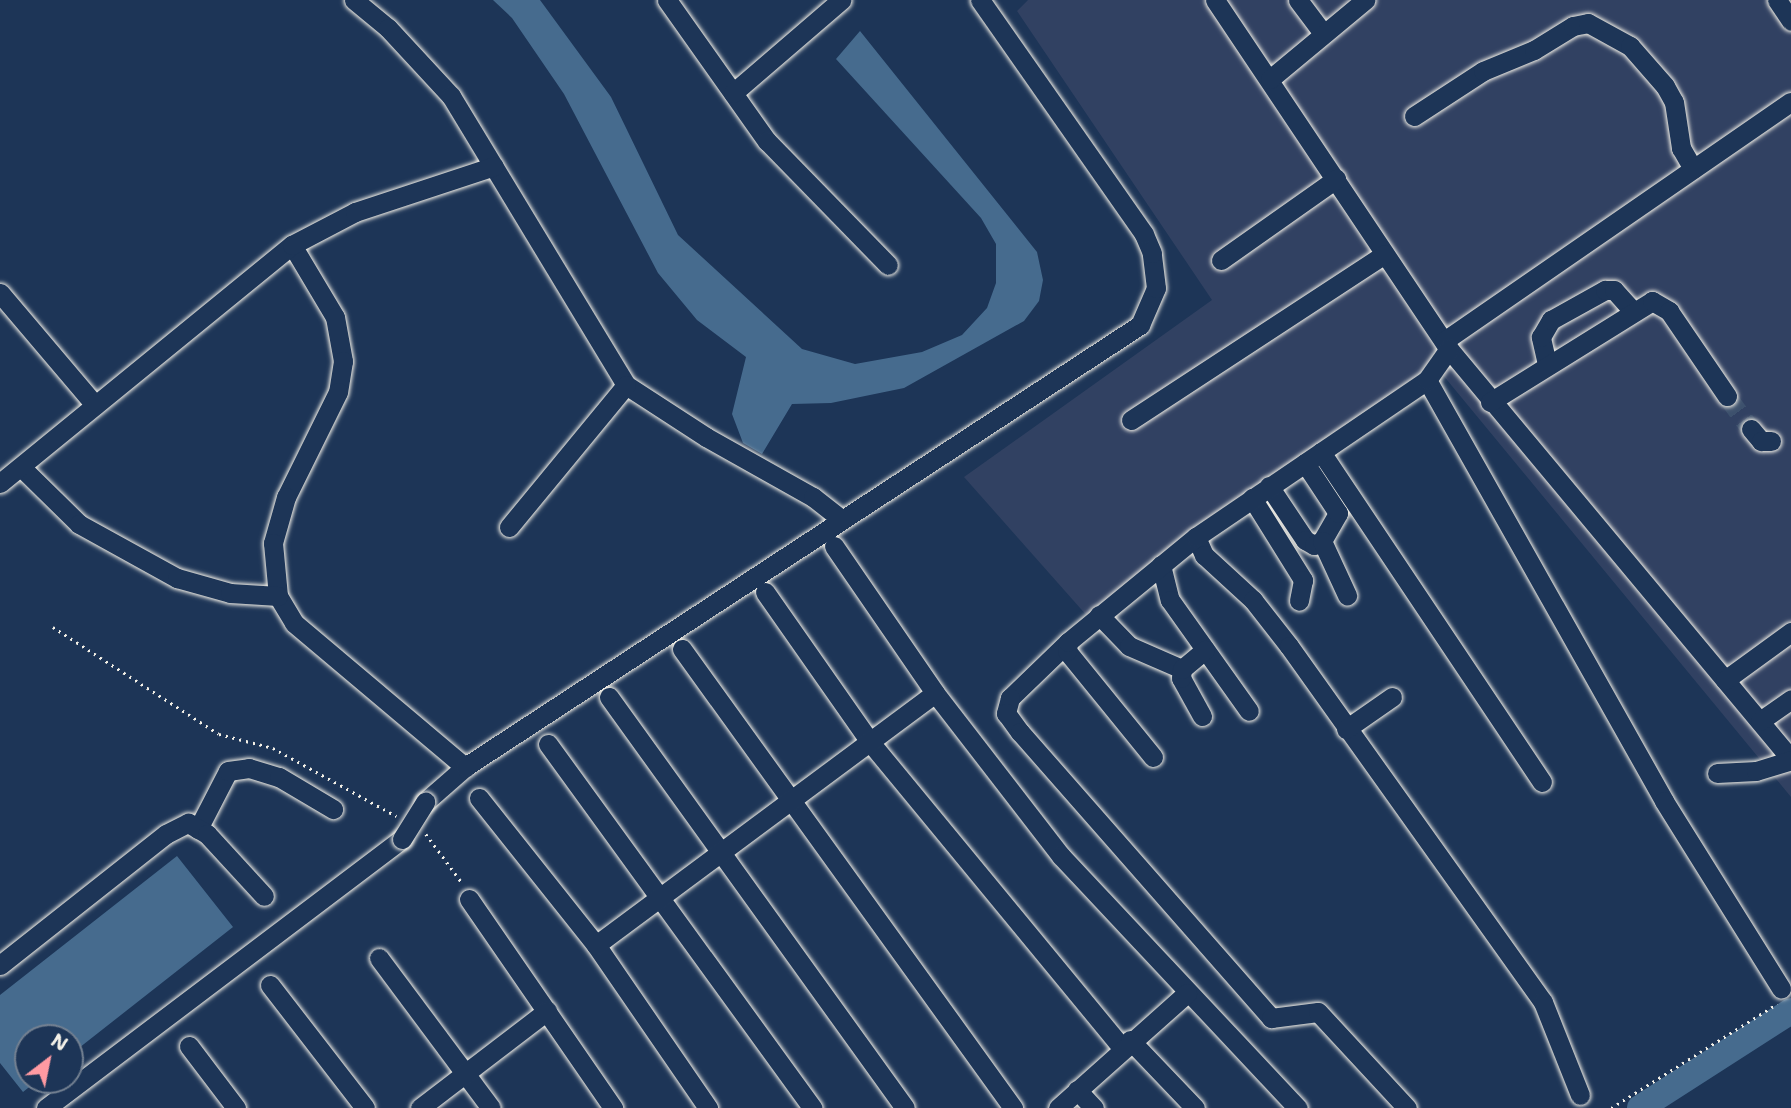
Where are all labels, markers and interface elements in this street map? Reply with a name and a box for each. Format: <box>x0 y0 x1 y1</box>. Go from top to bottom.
north arrow <box>14 1024 84 1094</box>
text: N <box>46 1028 72 1057</box>

